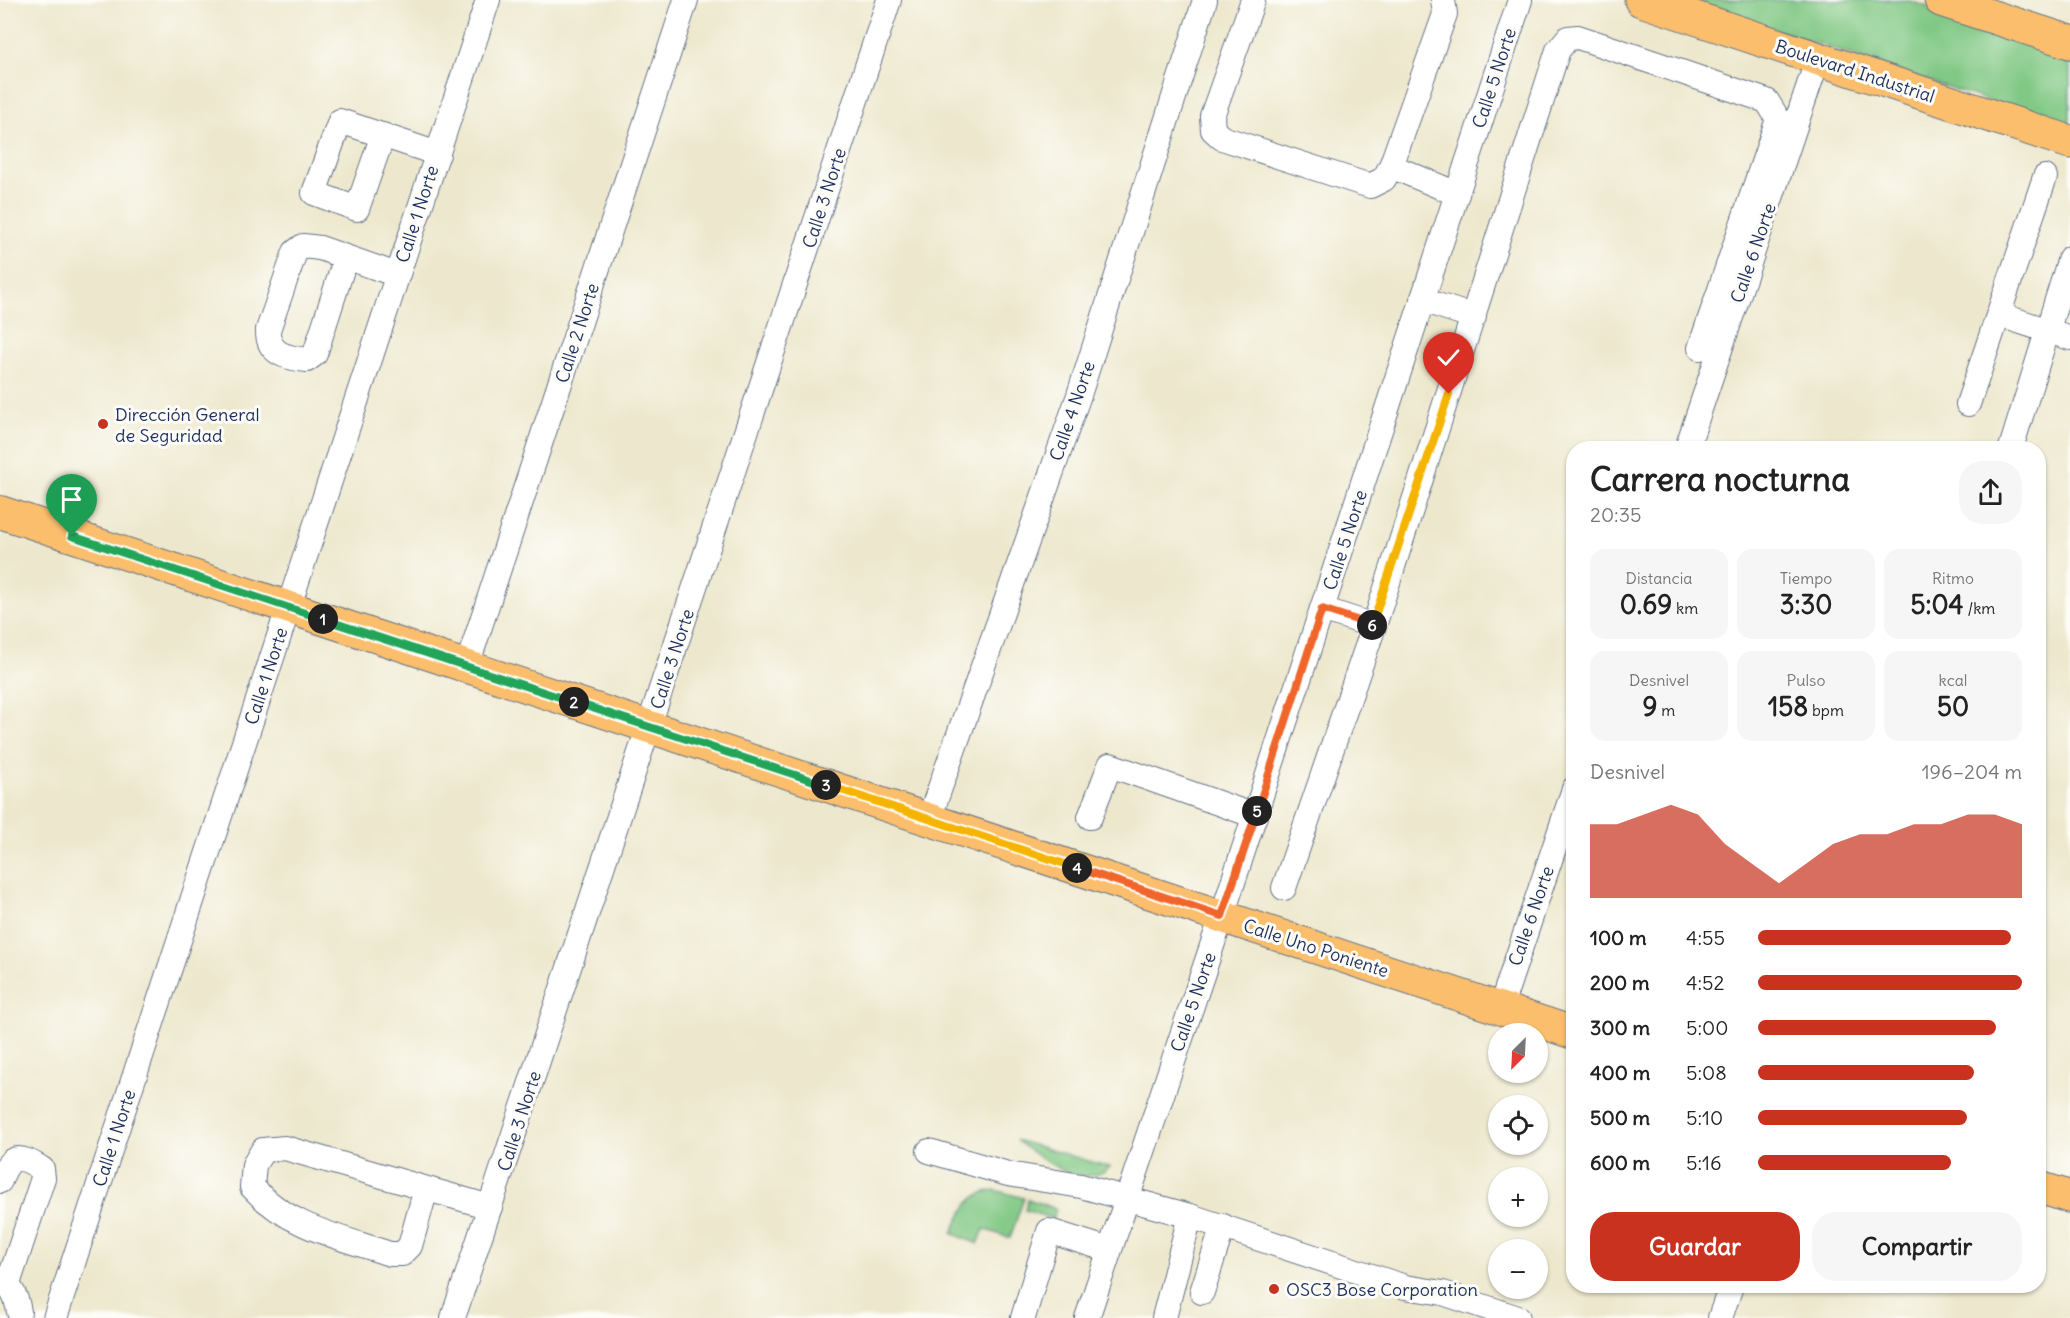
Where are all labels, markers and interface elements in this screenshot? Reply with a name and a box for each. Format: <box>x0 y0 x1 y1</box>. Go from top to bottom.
street label: Calle 5 Norte <box>1467 25 1521 131</box>
street label: Boulevard Industrial <box>1772 34 1938 108</box>
street label: Calle 3 Norte <box>797 145 851 251</box>
street label: Calle 1 Norte <box>390 163 444 265</box>
street label: Calle 6 Norte <box>1725 200 1781 306</box>
street label: Calle 2 Norte <box>550 280 604 386</box>
pin <box>1423 332 1474 394</box>
icon: check <box>1432 341 1465 374</box>
street label: Calle 4 Norte <box>1044 358 1100 464</box>
place label: Dirección General de Seguridad <box>115 403 260 447</box>
marker: Dirección General de Seguridad <box>96 417 110 431</box>
text: Carrera nocturna <box>1590 458 1850 500</box>
button: share <box>1959 461 2022 524</box>
pin <box>46 474 97 536</box>
icon: arrive <box>55 483 88 516</box>
street label: Calle 5 Norte <box>1318 487 1372 593</box>
text: 20:35 <box>1590 502 1642 527</box>
text: Distancia <box>1626 568 1692 588</box>
text: Tiempo <box>1780 568 1832 588</box>
text: Ritmo <box>1932 568 1974 588</box>
text: 0.69 <box>1620 588 1672 621</box>
text: 3:30 <box>1780 588 1832 621</box>
text: 5:04 <box>1911 588 1964 621</box>
text: km <box>1672 598 1698 618</box>
text: /km <box>1964 598 1995 618</box>
pin: 1 <box>308 604 338 634</box>
street label: Calle 3 Norte <box>645 606 699 712</box>
text: 1 <box>320 609 326 629</box>
pin: 6 <box>1357 610 1387 640</box>
text: 6 <box>1367 615 1377 635</box>
street label: Calle 1 Norte <box>239 625 293 727</box>
text: Desnivel <box>1629 670 1689 690</box>
text: Pulso <box>1787 670 1825 690</box>
text: kcal <box>1939 670 1967 690</box>
pin: 2 <box>559 687 589 717</box>
text: 9 <box>1643 690 1658 723</box>
text: 158 <box>1768 690 1808 723</box>
text: 50 <box>1937 690 1969 723</box>
text: 2 <box>570 692 578 712</box>
text: m <box>1658 700 1675 720</box>
text: bpm <box>1808 700 1844 720</box>
text: Desnivel <box>1590 759 1665 784</box>
text: 196–204 m <box>1922 759 2022 784</box>
pin: 3 <box>811 770 841 800</box>
text: 3 <box>821 775 831 795</box>
pin: 5 <box>1242 796 1272 826</box>
text: 5 <box>1252 801 1262 821</box>
pin: 4 <box>1062 853 1092 883</box>
text: 4 <box>1072 858 1082 878</box>
street label: Calle 6 Norte <box>1503 863 1559 969</box>
street label: Calle Uno Poniente <box>1240 914 1392 982</box>
text: 100 m <box>1590 925 1647 950</box>
text: 4:55 <box>1686 925 1725 950</box>
street label: Calle 5 Norte <box>1165 949 1221 1055</box>
text: 200 m <box>1590 970 1650 995</box>
text: 4:52 <box>1686 970 1725 995</box>
text: 300 m <box>1590 1015 1650 1040</box>
text: 5:00 <box>1686 1015 1728 1040</box>
north arrow <box>1488 1023 1548 1083</box>
map controls <box>1488 1023 1548 1299</box>
text: 400 m <box>1590 1060 1650 1085</box>
text: 5:08 <box>1686 1060 1727 1085</box>
street label: Calle 3 Norte <box>492 1068 546 1174</box>
street label: Calle 1 Norte <box>87 1087 141 1189</box>
button: locate <box>1488 1095 1548 1155</box>
text: 500 m <box>1590 1105 1650 1130</box>
text: 5:10 <box>1686 1105 1723 1130</box>
text: 600 m <box>1590 1150 1650 1175</box>
text: 5:16 <box>1686 1150 1722 1175</box>
button: + <box>1488 1167 1548 1227</box>
button: Guardar <box>1590 1212 1800 1281</box>
button: Compartir <box>1812 1212 2022 1281</box>
button: − <box>1488 1239 1548 1299</box>
place label: OSC3 Bose Corporation <box>1286 1278 1478 1301</box>
marker: OSC3 Bose Corporation <box>1267 1282 1281 1296</box>

